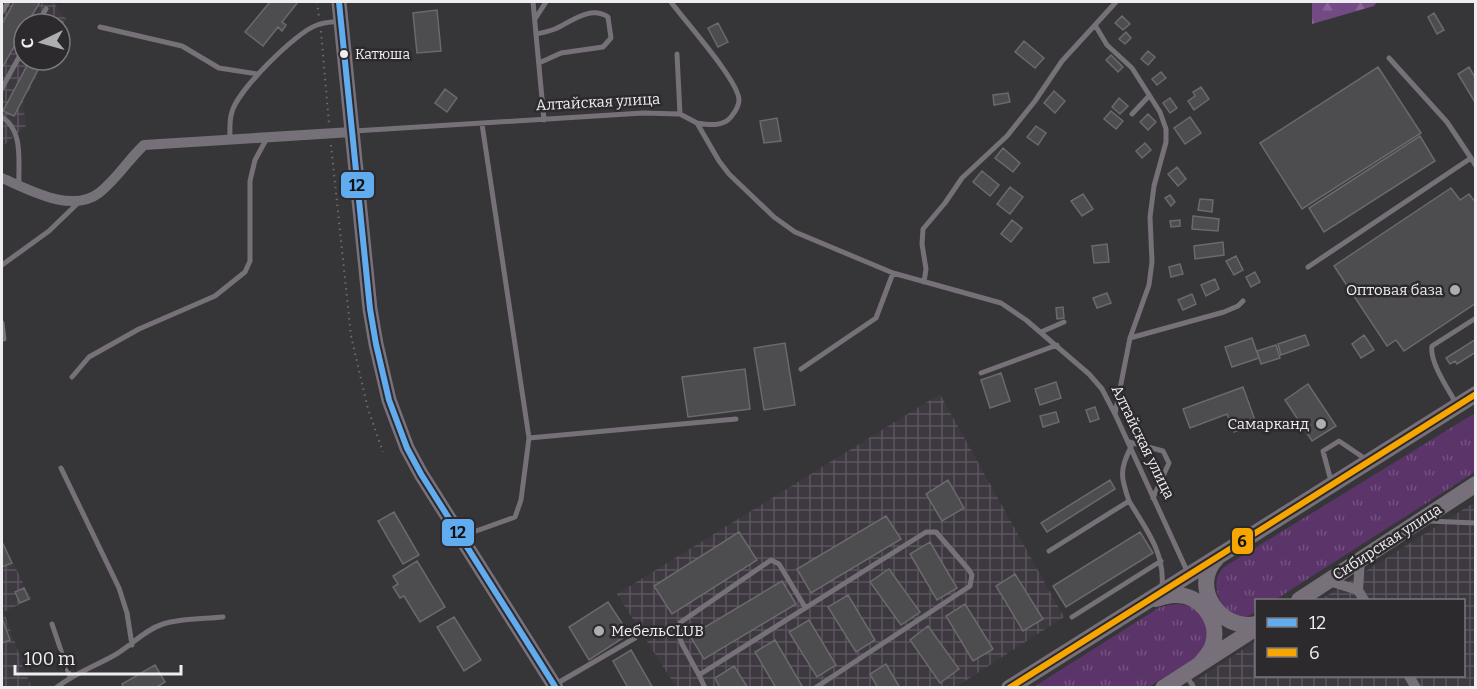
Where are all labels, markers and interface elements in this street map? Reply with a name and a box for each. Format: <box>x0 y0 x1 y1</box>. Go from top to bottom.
north arrow <box>12 12 72 72</box>
text: С <box>18 37 37 49</box>
place label: Катюша <box>355 46 410 63</box>
marker: Катюша <box>338 48 350 60</box>
street label: Алтайская улица <box>535 90 661 114</box>
line badge: 12 <box>340 171 375 199</box>
text: 12 <box>349 176 365 195</box>
place label: Оптовая база <box>1346 281 1443 299</box>
marker: Оптовая база <box>1448 283 1462 297</box>
street label: Алтайская улица <box>1108 382 1178 502</box>
place label: Самарканд <box>1227 415 1309 433</box>
marker: Самарканд <box>1314 417 1328 431</box>
street label: Сибирская улица <box>1329 500 1445 584</box>
line badge: 12 <box>441 518 475 547</box>
text: 12 <box>450 523 466 542</box>
line badge: 6 <box>1231 527 1254 555</box>
text: 6 <box>1237 532 1247 551</box>
legend <box>1255 599 1465 677</box>
text: 12 <box>1309 612 1326 634</box>
place label: МебельCLUB <box>611 622 704 640</box>
marker: МебельCLUB <box>592 624 606 638</box>
scale bar <box>15 638 182 676</box>
text: 6 <box>1309 642 1320 664</box>
text: 100 m <box>24 648 75 670</box>

